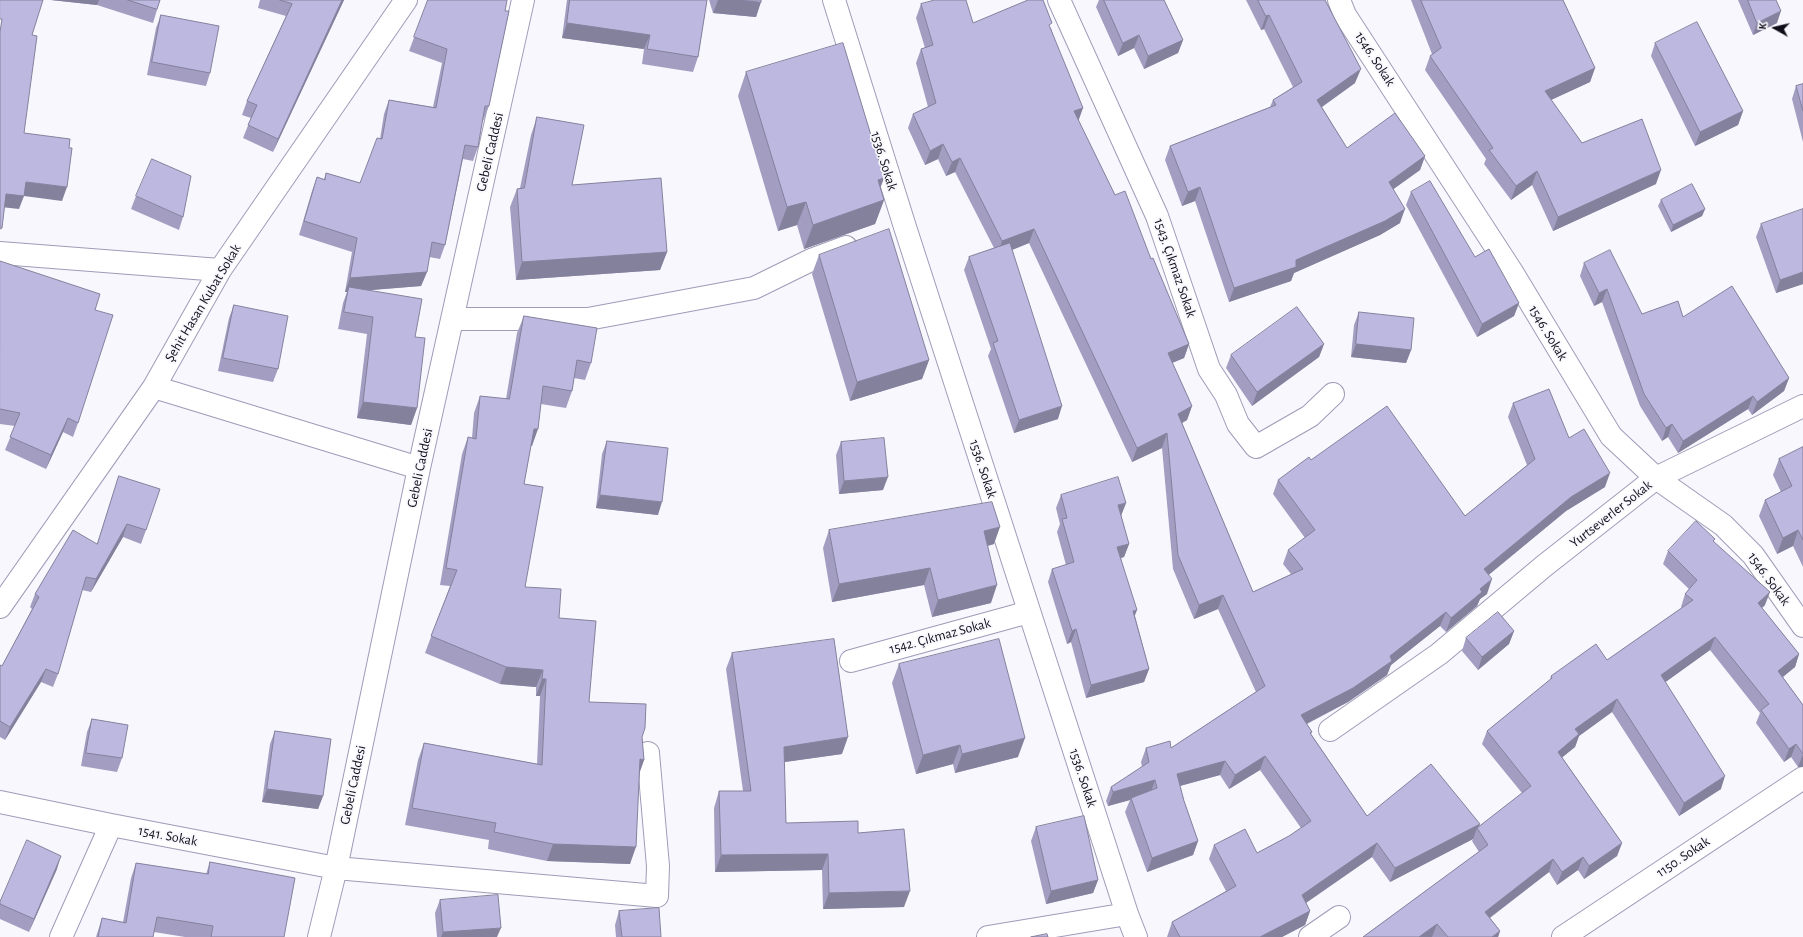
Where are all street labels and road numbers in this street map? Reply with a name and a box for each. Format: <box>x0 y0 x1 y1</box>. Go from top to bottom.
street label: 1546. Sokak <box>1351 29 1399 89</box>
street label: Gebeli Caddesi <box>473 111 507 193</box>
street label: 1536. Sokak <box>867 130 901 192</box>
street label: 1543. Çıkmaz Sokak <box>1150 216 1200 320</box>
street label: Şehit Hasan Kubat Sokak <box>161 241 245 365</box>
street label: 1546. Sokak <box>1525 302 1571 364</box>
street label: Gebeli Caddesi <box>403 427 437 509</box>
street label: 1536. Sokak <box>966 438 1000 500</box>
street label: Yurtseverler Sokak <box>1567 477 1655 551</box>
street label: 1546. Sokak <box>1744 549 1794 609</box>
street label: 1542. Çıkmaz Sokak <box>887 614 993 658</box>
street label: Gebeli Caddesi <box>336 744 370 826</box>
street label: 1536. Sokak <box>1066 747 1100 809</box>
street label: 1541. Sokak <box>137 822 199 850</box>
street label: 1150. Sokak <box>1653 833 1713 881</box>

